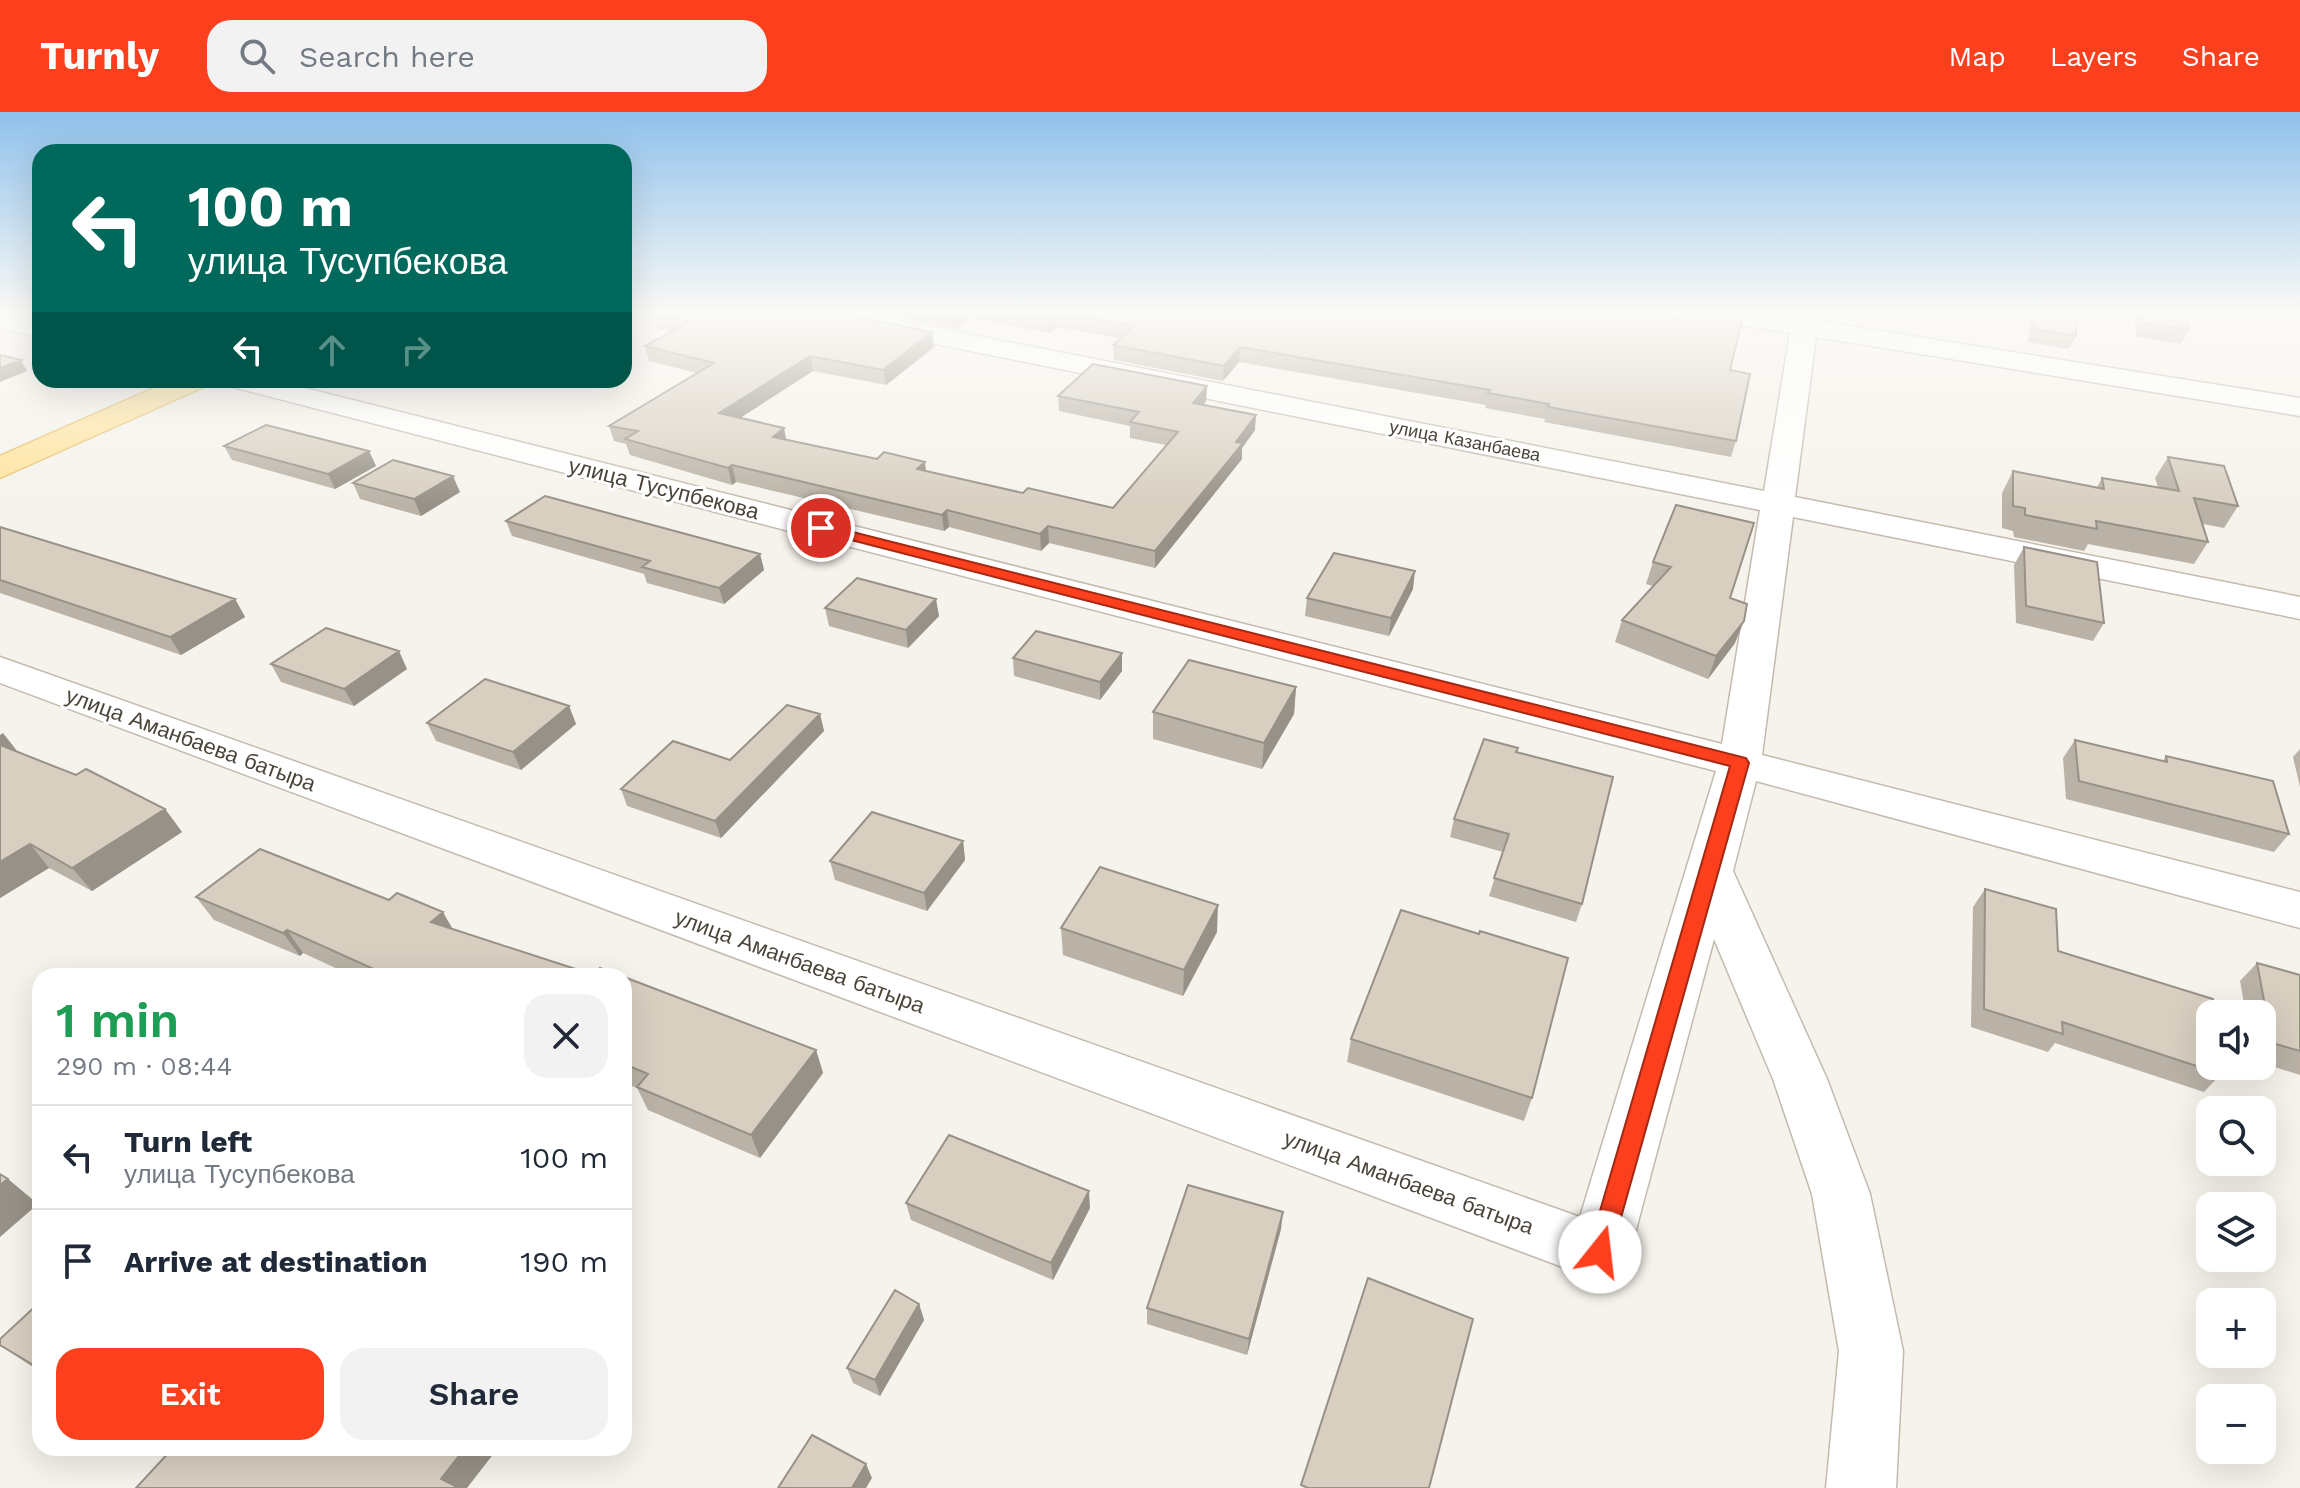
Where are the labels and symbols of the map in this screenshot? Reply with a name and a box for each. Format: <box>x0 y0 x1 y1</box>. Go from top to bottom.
street label: улица Казанбаева <box>1388 416 1543 466</box>
street label: улица Тусупбекова <box>566 453 762 524</box>
pin <box>787 494 855 562</box>
street label: улица Аманбаева батыра <box>62 683 320 797</box>
street label: улица Аманбаева батыра <box>671 905 929 1019</box>
street label: улица Аманбаева батыра <box>1280 1126 1538 1240</box>
position arrow <box>1558 1210 1642 1294</box>

